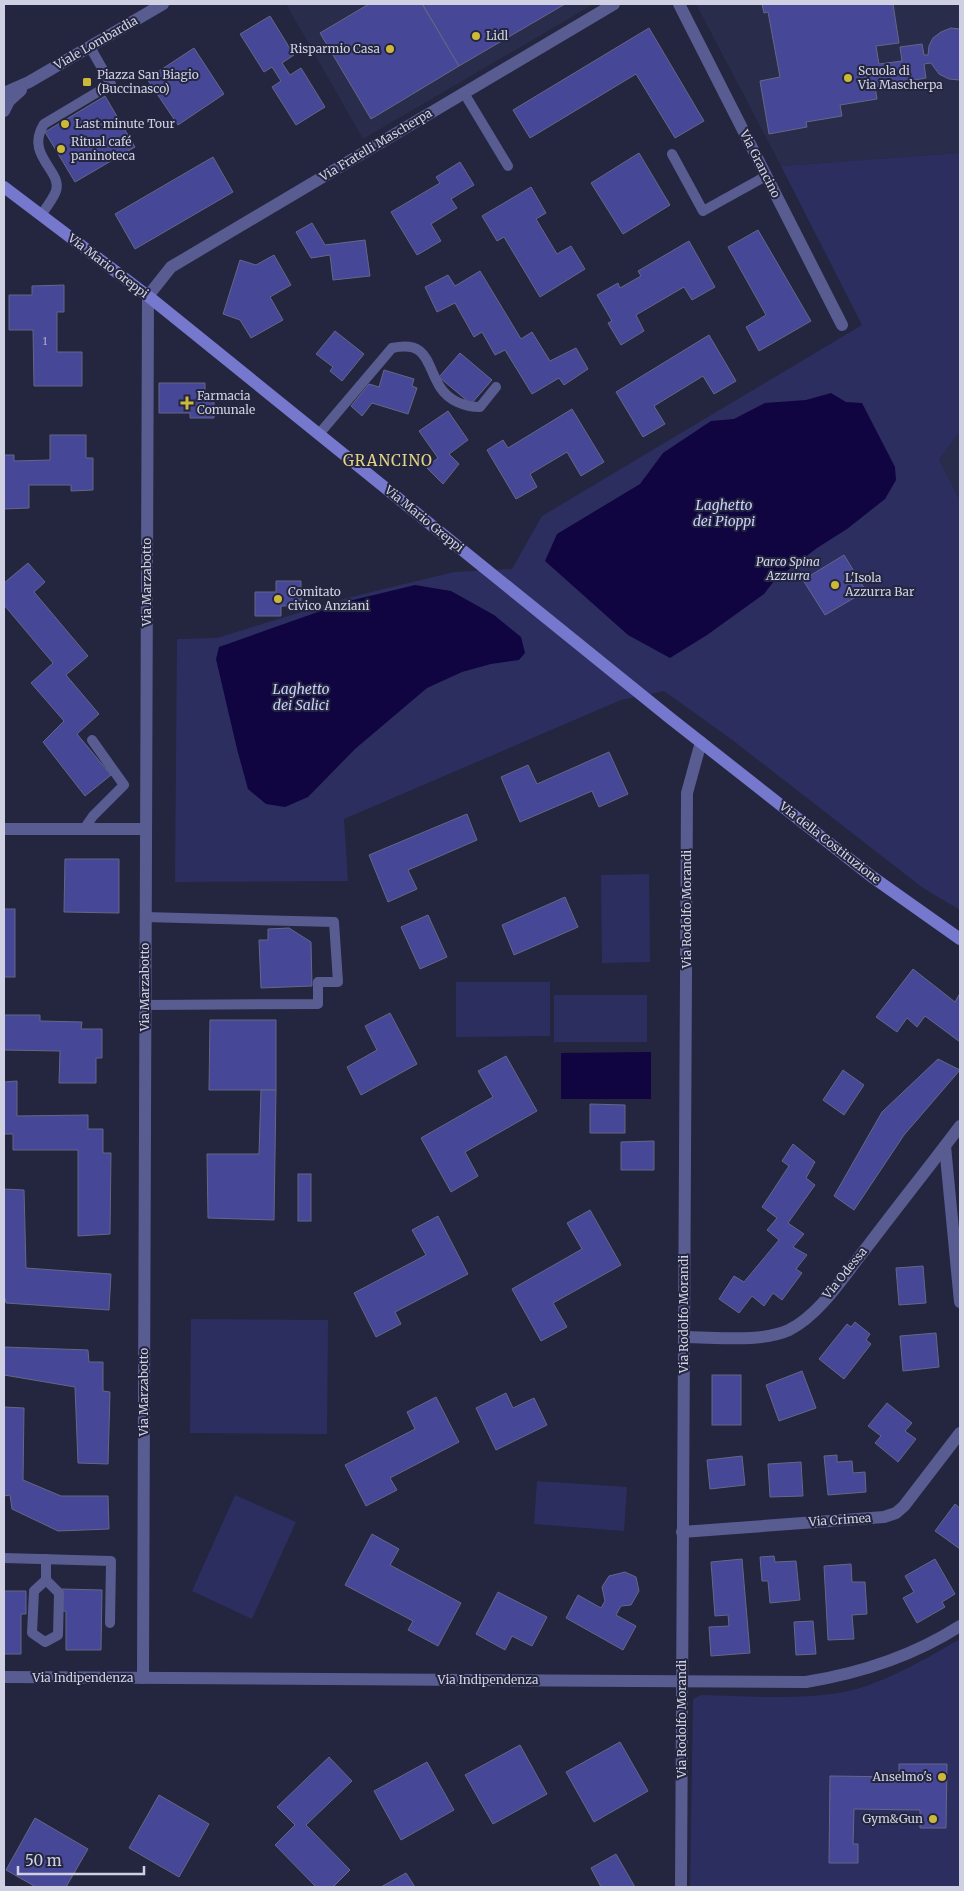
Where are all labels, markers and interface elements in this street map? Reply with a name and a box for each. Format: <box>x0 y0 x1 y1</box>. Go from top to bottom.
street label: Viale Lombardia <box>50 12 141 73</box>
place label: Lidl <box>486 28 509 43</box>
marker: Lidl <box>470 30 482 42</box>
place label: Risparmio Casa <box>290 41 381 56</box>
marker: Risparmio Casa <box>384 43 396 55</box>
place label: Scuola di Via Mascherpa <box>857 63 943 92</box>
place label: Piazza San Biagio (Buccinasco) <box>97 67 199 96</box>
marker: Scuola di Via Mascherpa <box>842 72 854 84</box>
marker: Piazza San Biagio (Buccinasco) <box>81 76 93 88</box>
street label: Via Fratelli Mascherpa <box>316 105 435 185</box>
place label: Last minute Tour <box>75 116 176 131</box>
marker: Last minute Tour <box>59 118 71 130</box>
street label: Via Grancino <box>736 126 784 200</box>
place label: Ritual café paninoteca <box>71 134 136 163</box>
marker: Ritual café paninoteca <box>55 143 67 155</box>
street label: Via Mario Greppi <box>64 230 152 301</box>
house number: 1 <box>43 335 48 348</box>
place label: Farmacia Comunale <box>197 388 255 417</box>
marker: Farmacia Comunale <box>181 397 193 409</box>
district label: GRANCINO <box>343 451 433 470</box>
street label: Via Mario Greppi <box>381 482 467 555</box>
water label: Laghetto dei Pioppi <box>693 496 755 530</box>
street label: Via Marzabotto <box>139 538 154 627</box>
park label: Parco Spina Azzurra <box>756 554 820 583</box>
place label: L'Isola Azzurra Bar <box>844 570 915 599</box>
marker: L'Isola Azzurra Bar <box>829 579 841 591</box>
place label: Comitato civico Anziani <box>288 584 369 613</box>
marker: Comitato civico Anziani <box>272 593 284 605</box>
water label: Laghetto dei Salici <box>272 680 330 714</box>
street label: Via della Costituzione <box>776 798 884 887</box>
street label: Via Rodolfo Morandi <box>679 850 694 969</box>
street label: Via Marzabotto <box>137 943 152 1032</box>
street label: Via Odessa <box>819 1243 870 1302</box>
street label: Via Rodolfo Morandi <box>676 1255 691 1374</box>
street label: Via Marzabotto <box>136 1348 151 1437</box>
street label: Via Crimea <box>807 1510 872 1529</box>
street label: Via Rodolfo Morandi <box>674 1660 689 1779</box>
street label: Via Indipendenza <box>32 1670 134 1685</box>
street label: Via Indipendenza <box>437 1672 539 1687</box>
place label: Anselmo's <box>872 1769 932 1784</box>
marker: Anselmo's <box>936 1771 948 1783</box>
place label: Gym&Gun <box>862 1811 923 1826</box>
marker: Gym&Gun <box>927 1813 939 1825</box>
scale bar <box>18 1844 144 1876</box>
text: 50 m <box>25 1851 62 1870</box>

